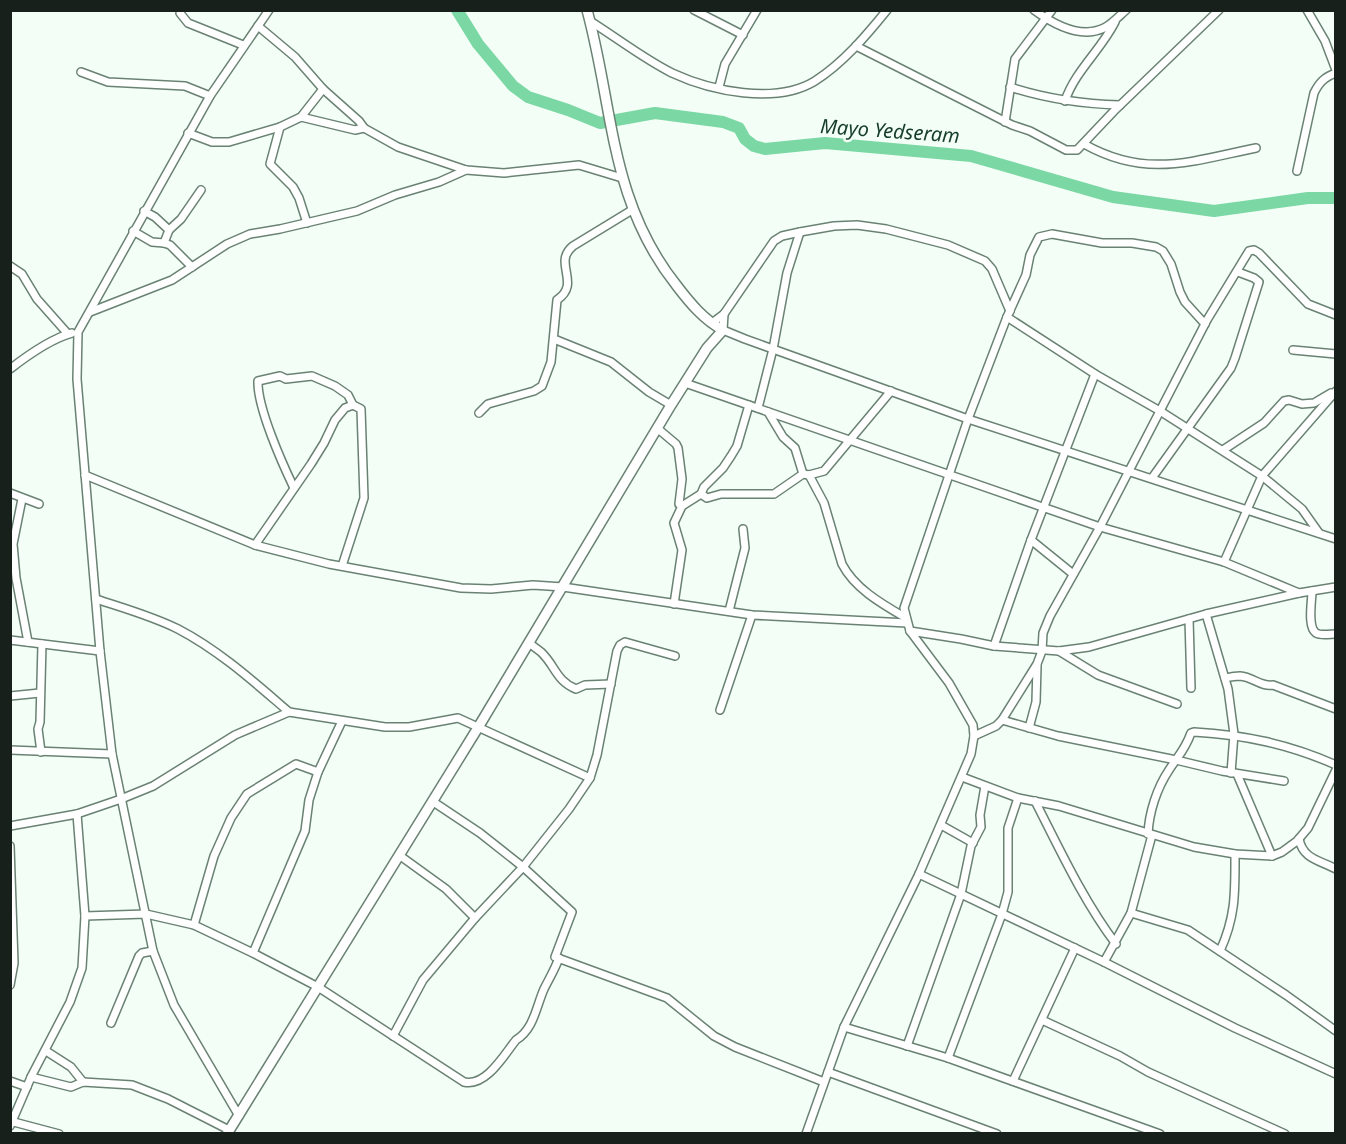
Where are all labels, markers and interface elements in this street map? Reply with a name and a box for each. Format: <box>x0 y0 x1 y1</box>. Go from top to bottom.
water label: Mayo Yedseram <box>819 112 961 149</box>

